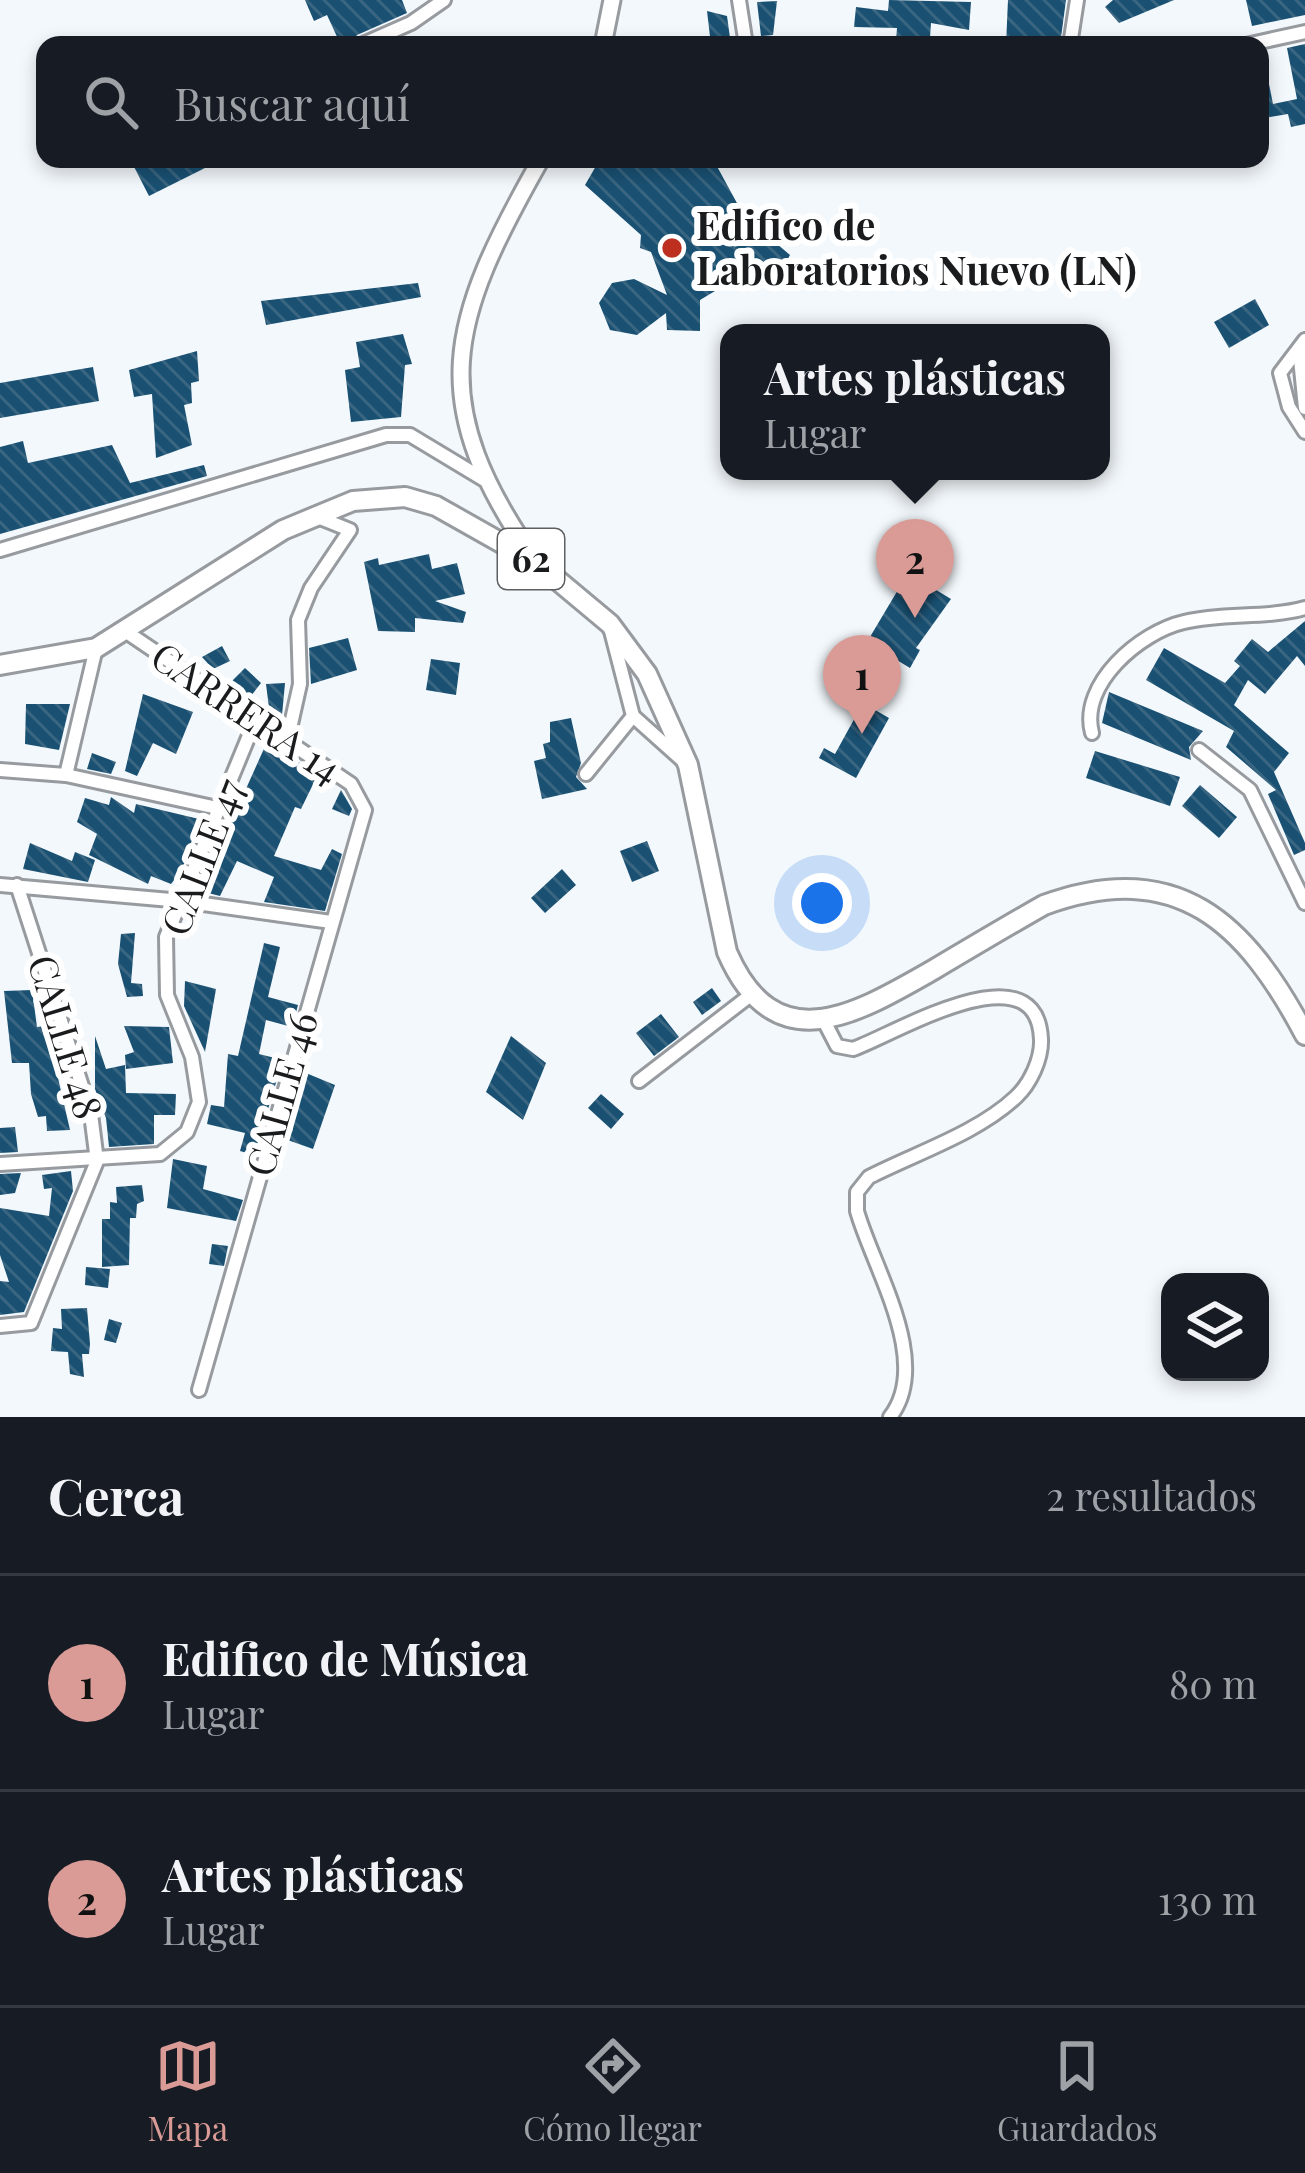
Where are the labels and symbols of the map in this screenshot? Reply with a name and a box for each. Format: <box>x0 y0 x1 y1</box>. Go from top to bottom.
place label: Edifico de Laboratorios Nuevo (LN) <box>696 198 1137 295</box>
marker: Edifico de Laboratorios Nuevo (LN) <box>659 235 685 261</box>
pin: 2 <box>876 519 954 618</box>
road number: 62 <box>498 529 564 589</box>
street label: CARRERA 14 <box>142 629 352 794</box>
pin: 1 <box>823 635 901 734</box>
street label: CALLE 47 <box>148 770 255 942</box>
your location <box>792 873 852 933</box>
street label: CALLE 48 <box>17 948 116 1125</box>
street label: CALLE 46 <box>232 1005 328 1182</box>

